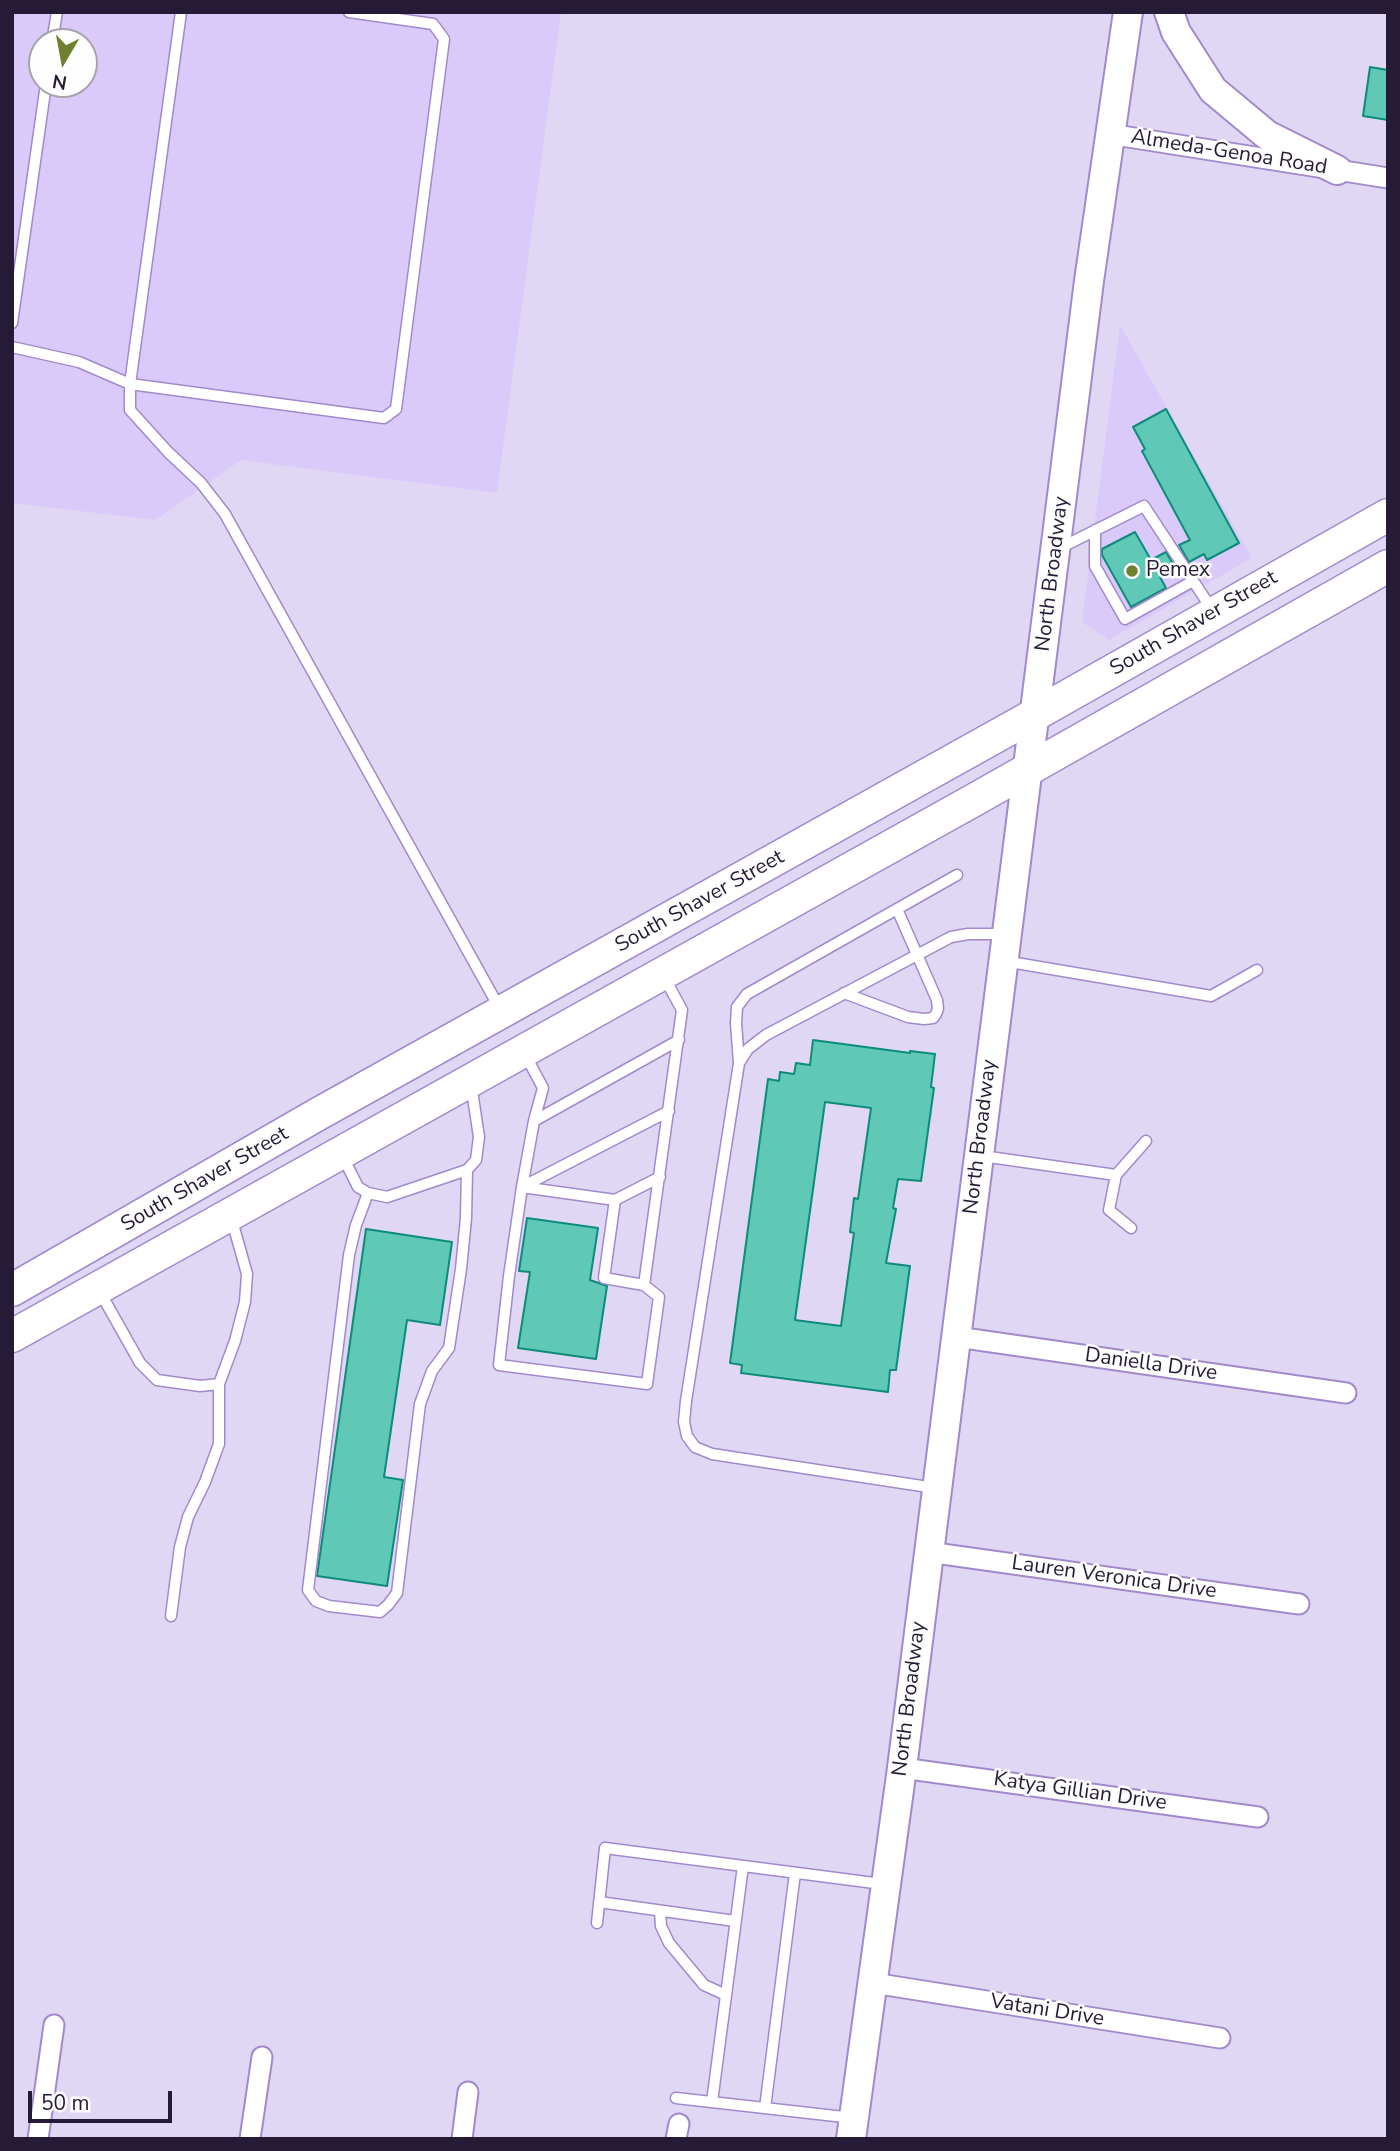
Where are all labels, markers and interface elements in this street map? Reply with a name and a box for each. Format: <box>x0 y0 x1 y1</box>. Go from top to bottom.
north arrow <box>28 28 98 98</box>
text: N <box>50 68 69 96</box>
street label: Almeda-Genoa Road <box>1129 125 1329 181</box>
street label: North Broadway <box>1031 495 1075 653</box>
place label: Pemex <box>1146 558 1210 584</box>
marker: Pemex <box>1124 563 1140 579</box>
street label: South Shaver Street <box>1106 566 1282 682</box>
street label: South Shaver Street <box>611 845 789 959</box>
street label: North Broadway <box>959 1058 1003 1216</box>
street label: South Shaver Street <box>117 1122 293 1238</box>
street label: Daniella Drive <box>1083 1343 1219 1387</box>
street label: Lauren Veronica Drive <box>1010 1551 1218 1605</box>
street label: North Broadway <box>888 1620 932 1778</box>
street label: Katya Gillian Drive <box>992 1767 1168 1817</box>
street label: Vatani Drive <box>988 1990 1106 2032</box>
scale bar <box>32 2078 175 2122</box>
text: 50 m <box>41 2089 90 2117</box>

